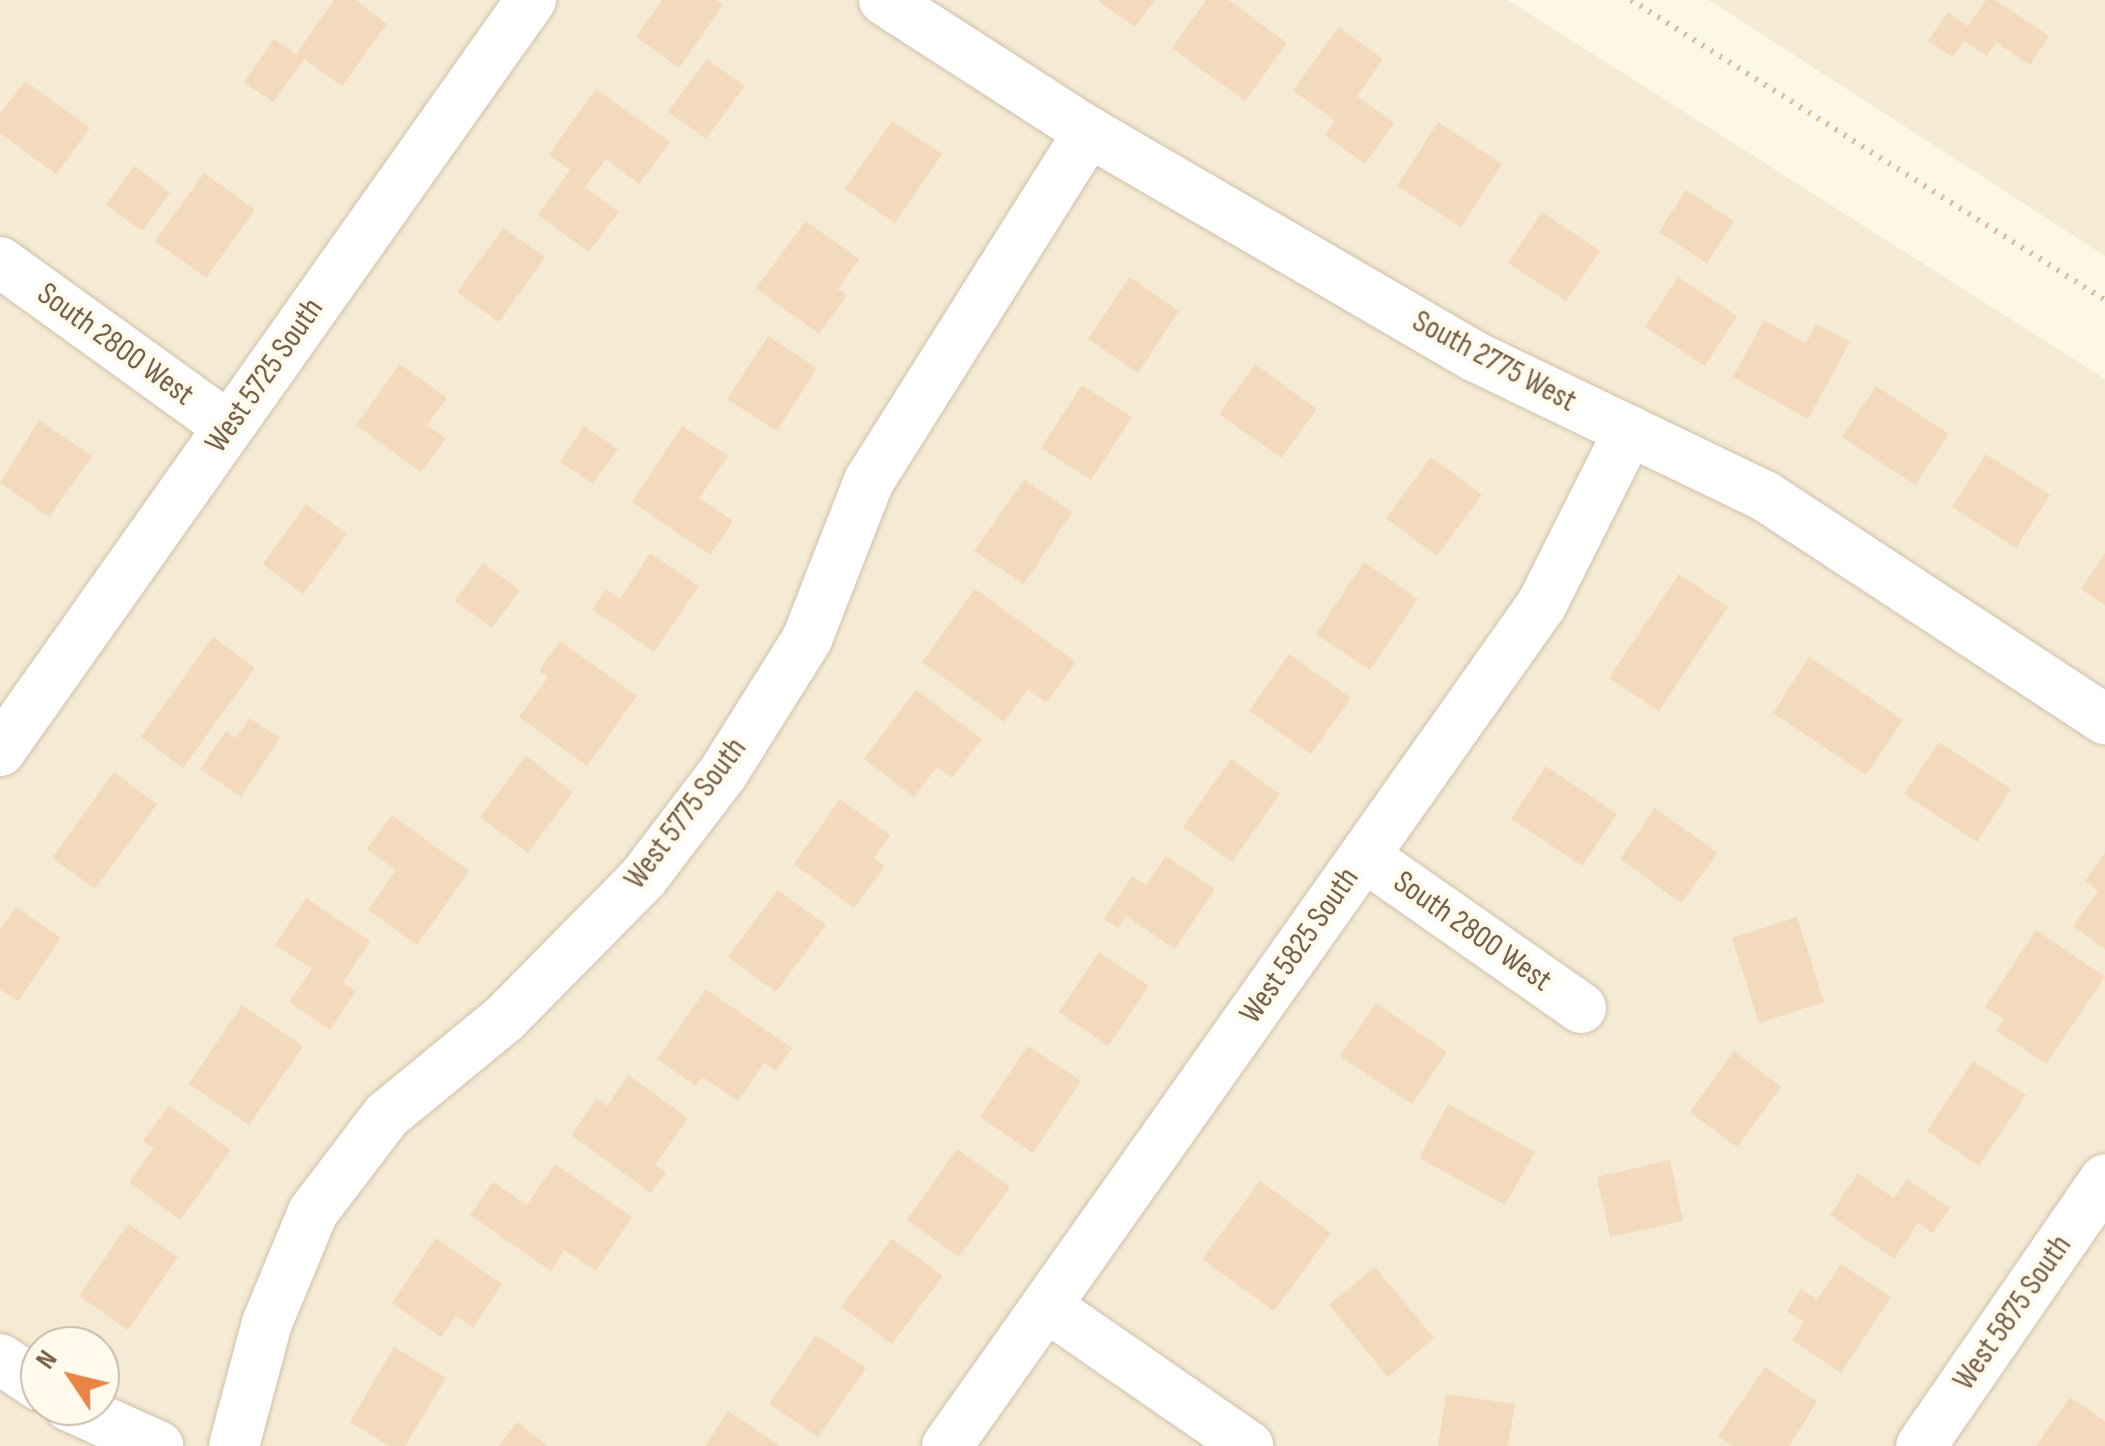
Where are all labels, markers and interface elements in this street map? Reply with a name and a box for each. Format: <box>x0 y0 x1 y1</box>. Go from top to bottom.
street label: South 2800 West <box>29 275 201 415</box>
street label: West 5725 South <box>198 291 332 461</box>
street label: South 2775 West <box>1405 303 1583 421</box>
street label: West 5775 South <box>617 731 755 897</box>
street label: West 5825 South <box>1232 861 1368 1031</box>
street label: South 2800 West <box>1386 863 1558 1001</box>
street label: West 5875 South <box>1945 1228 2081 1398</box>
north arrow <box>20 1326 120 1426</box>
text: N <box>29 1344 64 1375</box>

